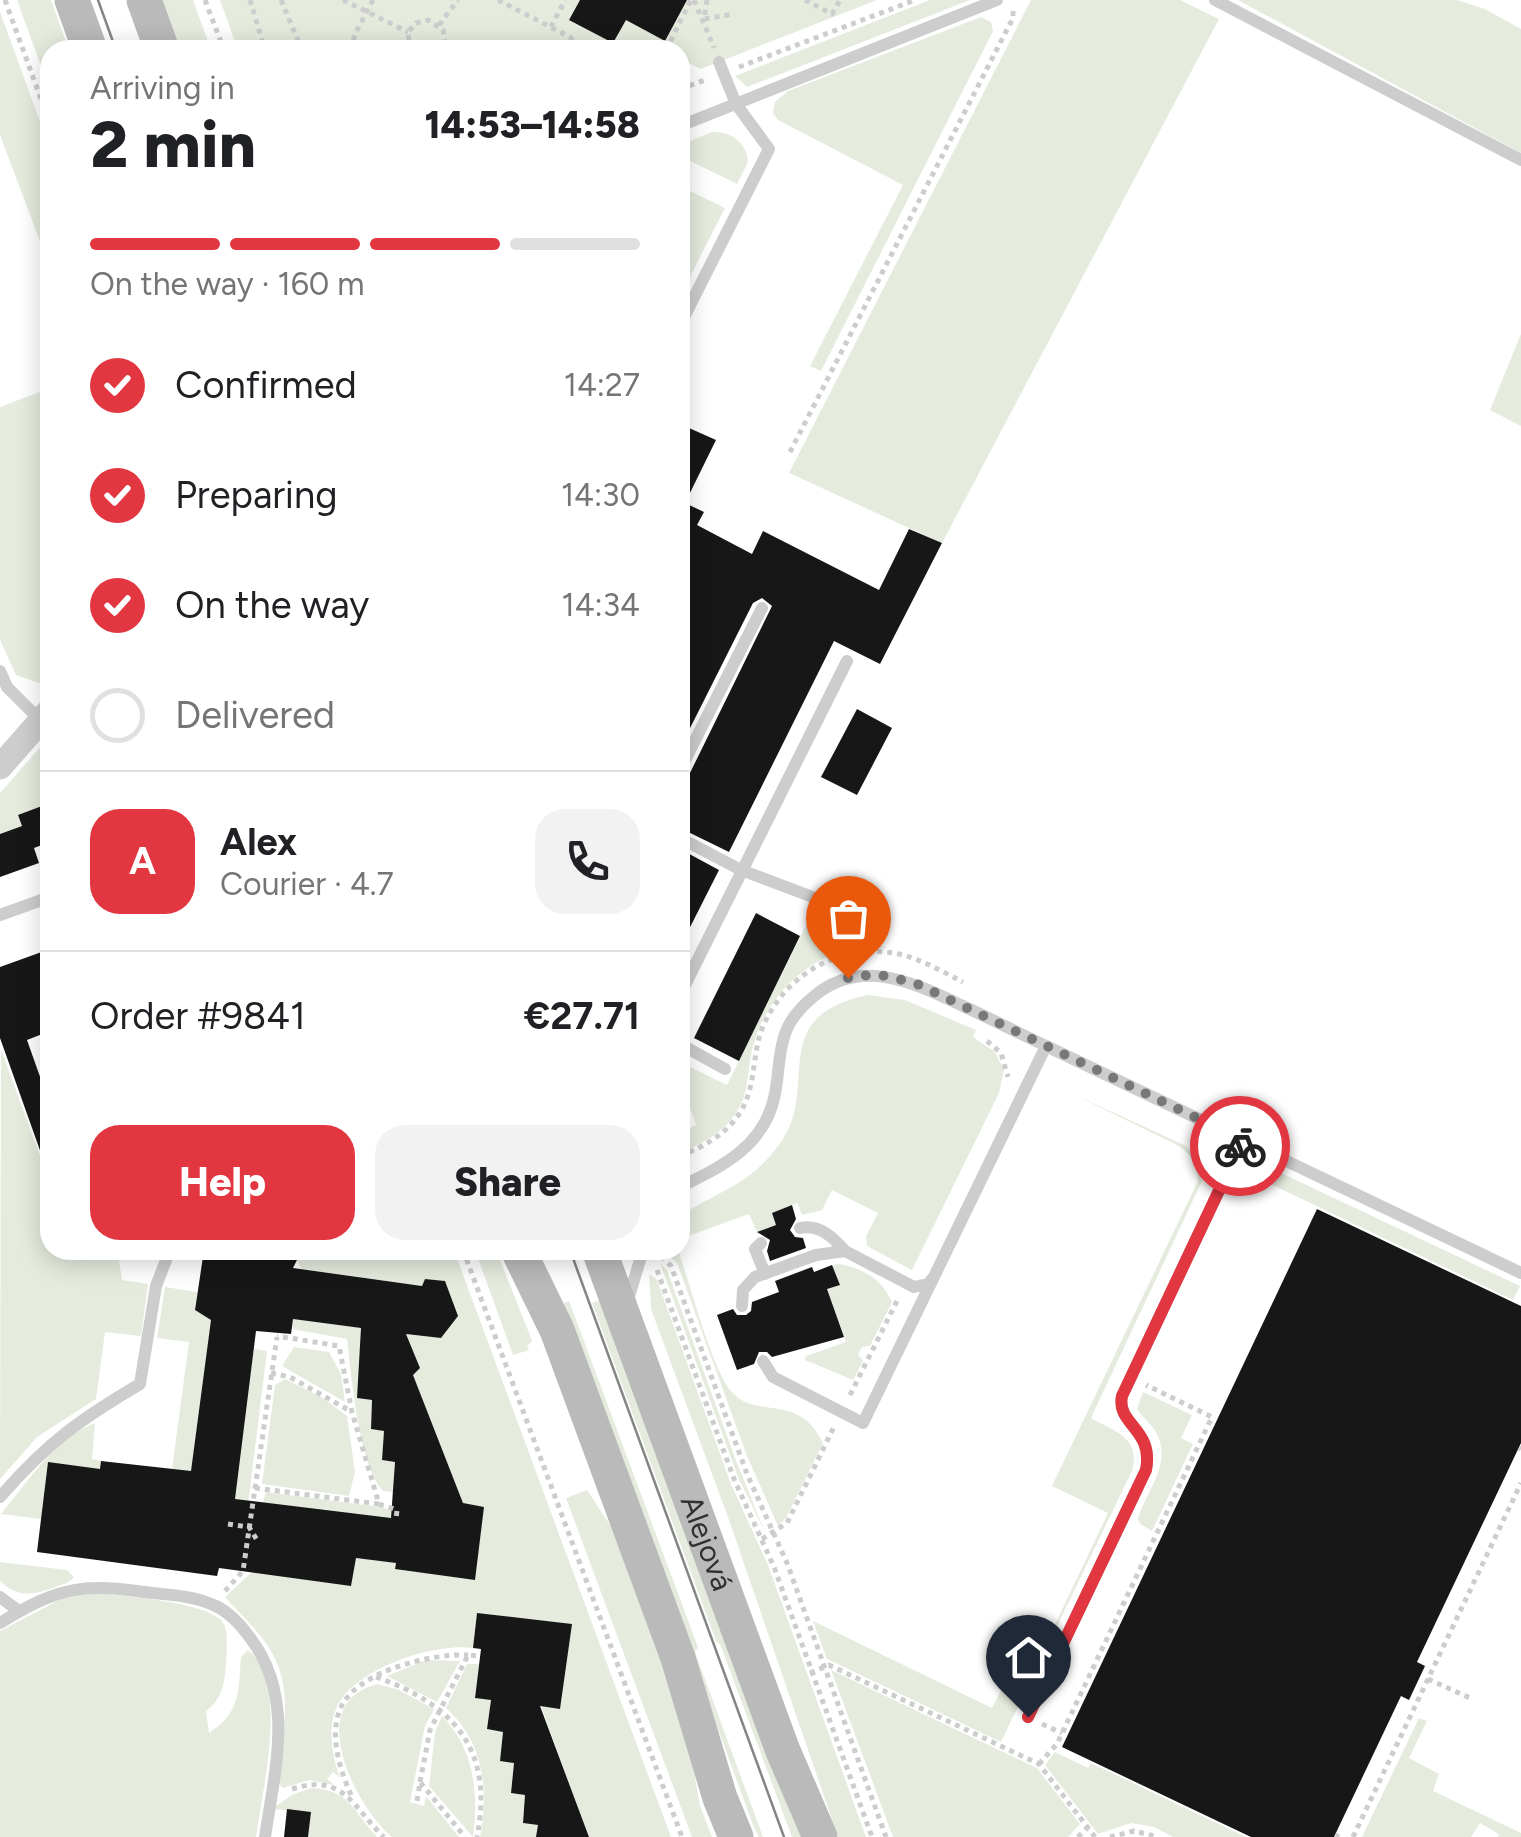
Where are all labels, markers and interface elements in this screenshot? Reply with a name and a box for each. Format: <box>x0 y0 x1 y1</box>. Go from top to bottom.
text: Arriving in <box>90 69 235 107</box>
text: 14:53–14:58 <box>425 102 640 148</box>
text: 2 min <box>90 105 256 183</box>
text: On the way · 160 m <box>90 265 364 303</box>
icon: check <box>90 358 145 413</box>
text: Confirmed <box>175 362 357 408</box>
text: 14:27 <box>564 366 640 404</box>
icon: check <box>90 468 145 523</box>
text: Preparing <box>175 472 337 518</box>
text: 14:30 <box>561 476 640 514</box>
icon: check <box>90 578 145 633</box>
text: On the way <box>175 582 369 628</box>
text: 14:34 <box>562 586 640 624</box>
text: Delivered <box>175 692 335 738</box>
button: phone <box>535 809 640 914</box>
text: Alex <box>220 819 297 865</box>
text: A <box>129 838 156 884</box>
text: Courier · 4.7 <box>220 865 394 903</box>
pin <box>806 876 891 979</box>
icon: bag <box>821 891 876 946</box>
text: Order #9841 <box>90 993 306 1039</box>
text: €27.71 <box>524 993 640 1039</box>
courier <box>1190 1096 1290 1196</box>
icon: bike <box>1213 1119 1268 1174</box>
button: Help <box>90 1125 355 1240</box>
button: Share <box>375 1125 640 1240</box>
street label: Alejová <box>673 1490 741 1596</box>
pin <box>986 1615 1071 1718</box>
icon: home <box>1001 1630 1056 1685</box>

